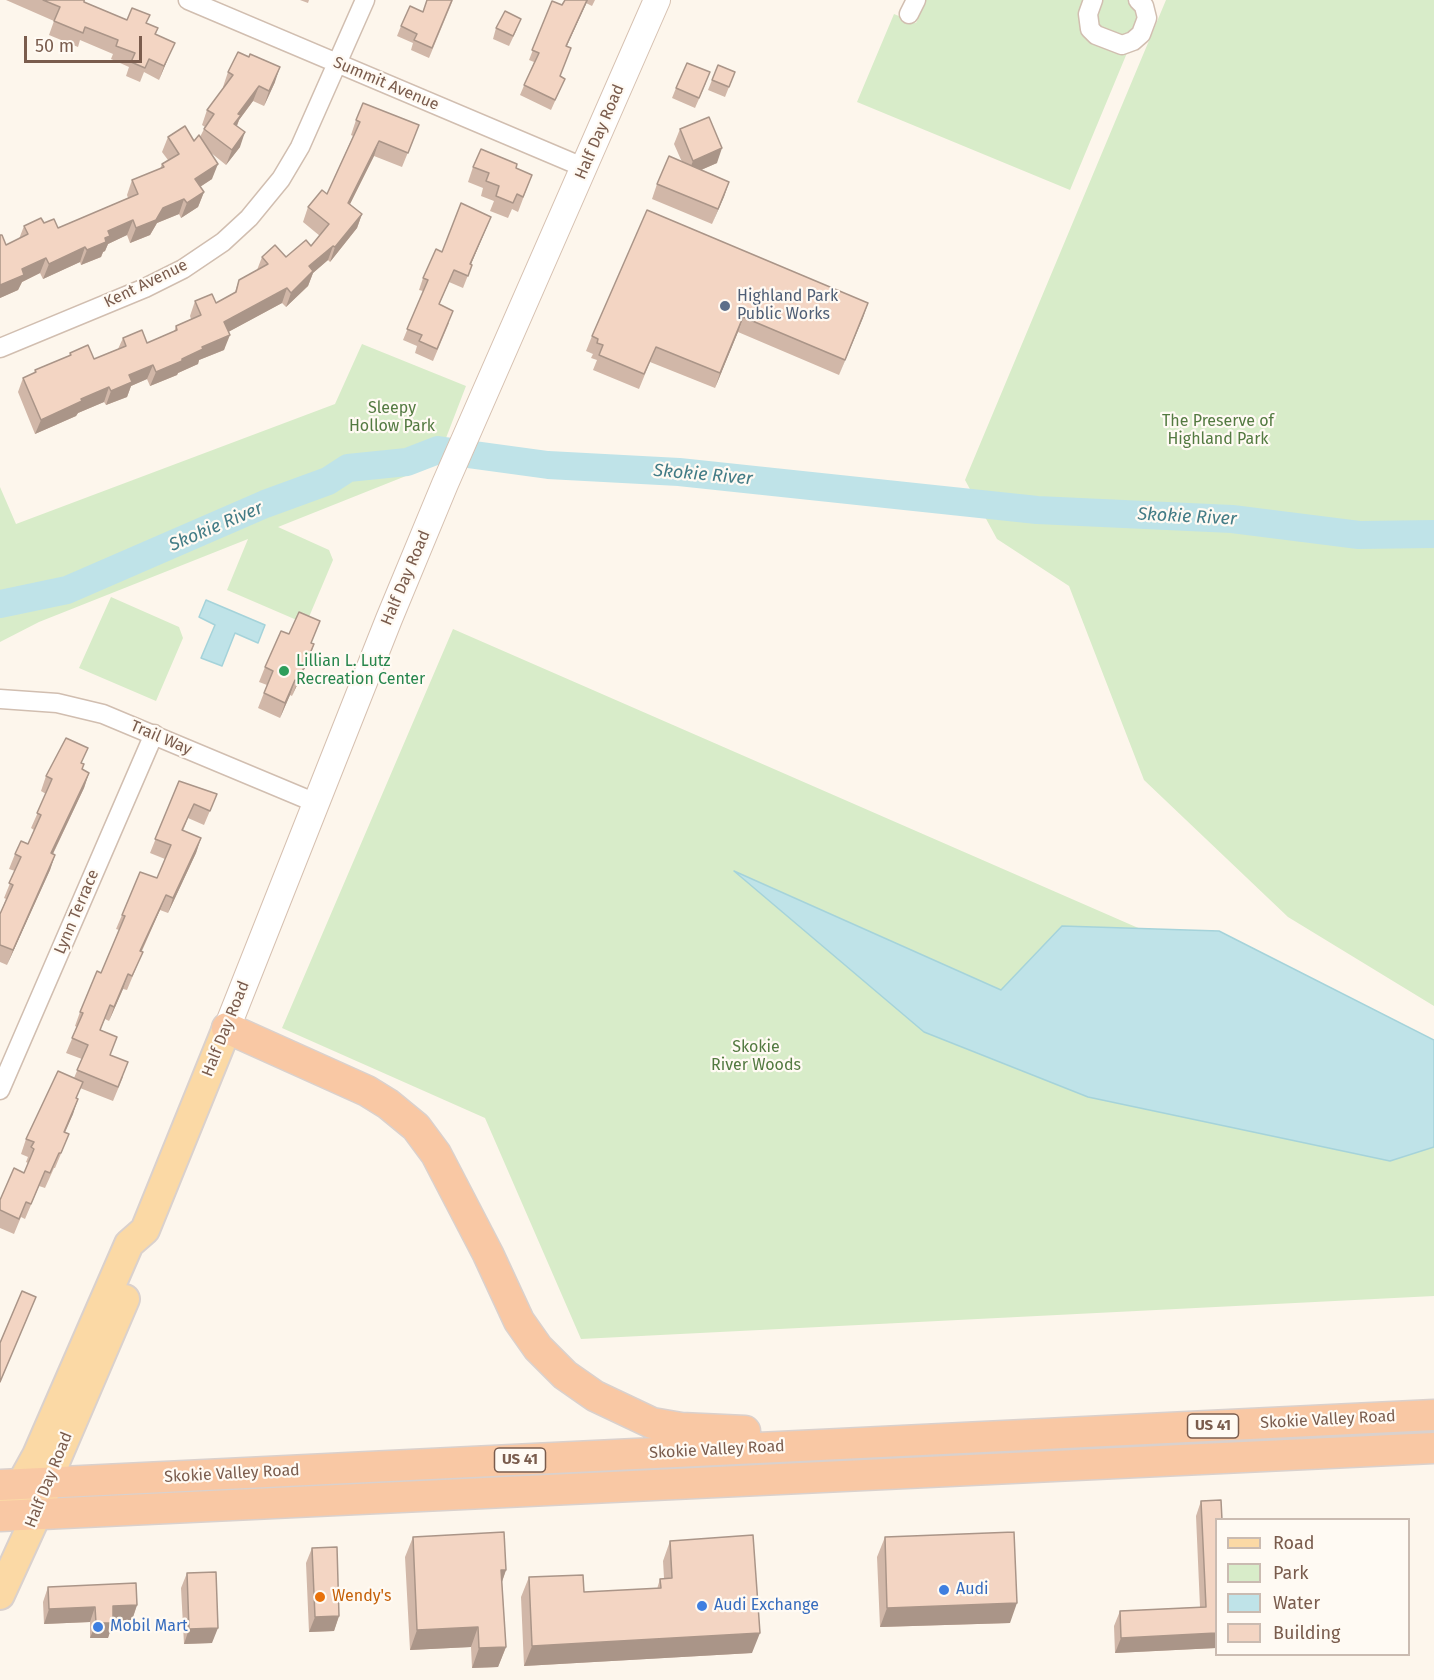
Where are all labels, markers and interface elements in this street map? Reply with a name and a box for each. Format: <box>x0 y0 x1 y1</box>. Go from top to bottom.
scale bar <box>27 24 146 62</box>
text: 50 m <box>35 35 74 57</box>
street label: Summit Avenue <box>330 53 442 115</box>
street label: Half Day Road <box>571 82 629 182</box>
street label: Kent Avenue <box>101 256 191 312</box>
place label: Highland Park Public Works <box>737 287 838 325</box>
marker: Highland Park Public Works <box>718 299 732 313</box>
park label: Sleepy Hollow Park <box>349 399 435 437</box>
park label: The Preserve of Highland Park <box>1162 412 1274 450</box>
water label: Skokie River <box>653 460 753 490</box>
water label: Skokie River <box>166 498 266 556</box>
water label: Skokie River <box>1137 504 1237 530</box>
street label: Half Day Road <box>377 528 435 628</box>
place label: Lillian L. Lutz Recreation Center <box>296 652 425 690</box>
marker: Lillian L. Lutz Recreation Center <box>277 664 291 678</box>
street label: Trail Way <box>128 717 194 759</box>
street label: Lynn Terrace <box>51 867 103 957</box>
street label: Half Day Road <box>198 978 254 1080</box>
park label: Skokie River Woods <box>711 1038 801 1076</box>
street label: Skokie Valley Road <box>1260 1407 1396 1433</box>
road number: US 41 <box>1188 1414 1238 1438</box>
street label: Half Day Road <box>21 1429 77 1531</box>
street label: Skokie Valley Road <box>649 1437 785 1463</box>
road number: US 41 <box>494 1448 546 1472</box>
street label: Skokie Valley Road <box>164 1461 300 1487</box>
legend <box>1215 1518 1410 1656</box>
text: Road <box>1273 1532 1315 1554</box>
text: Park <box>1273 1562 1308 1584</box>
place label: Audi <box>956 1580 989 1600</box>
marker: Audi <box>937 1583 951 1597</box>
place label: Wendy's <box>332 1587 391 1607</box>
marker: Wendy's <box>313 1590 327 1604</box>
text: Water <box>1273 1592 1320 1614</box>
place label: Audi Exchange <box>714 1596 819 1616</box>
marker: Audi Exchange <box>695 1599 709 1613</box>
place label: Mobil Mart <box>110 1617 188 1637</box>
marker: Mobil Mart <box>91 1620 105 1634</box>
text: Building <box>1273 1622 1340 1644</box>

